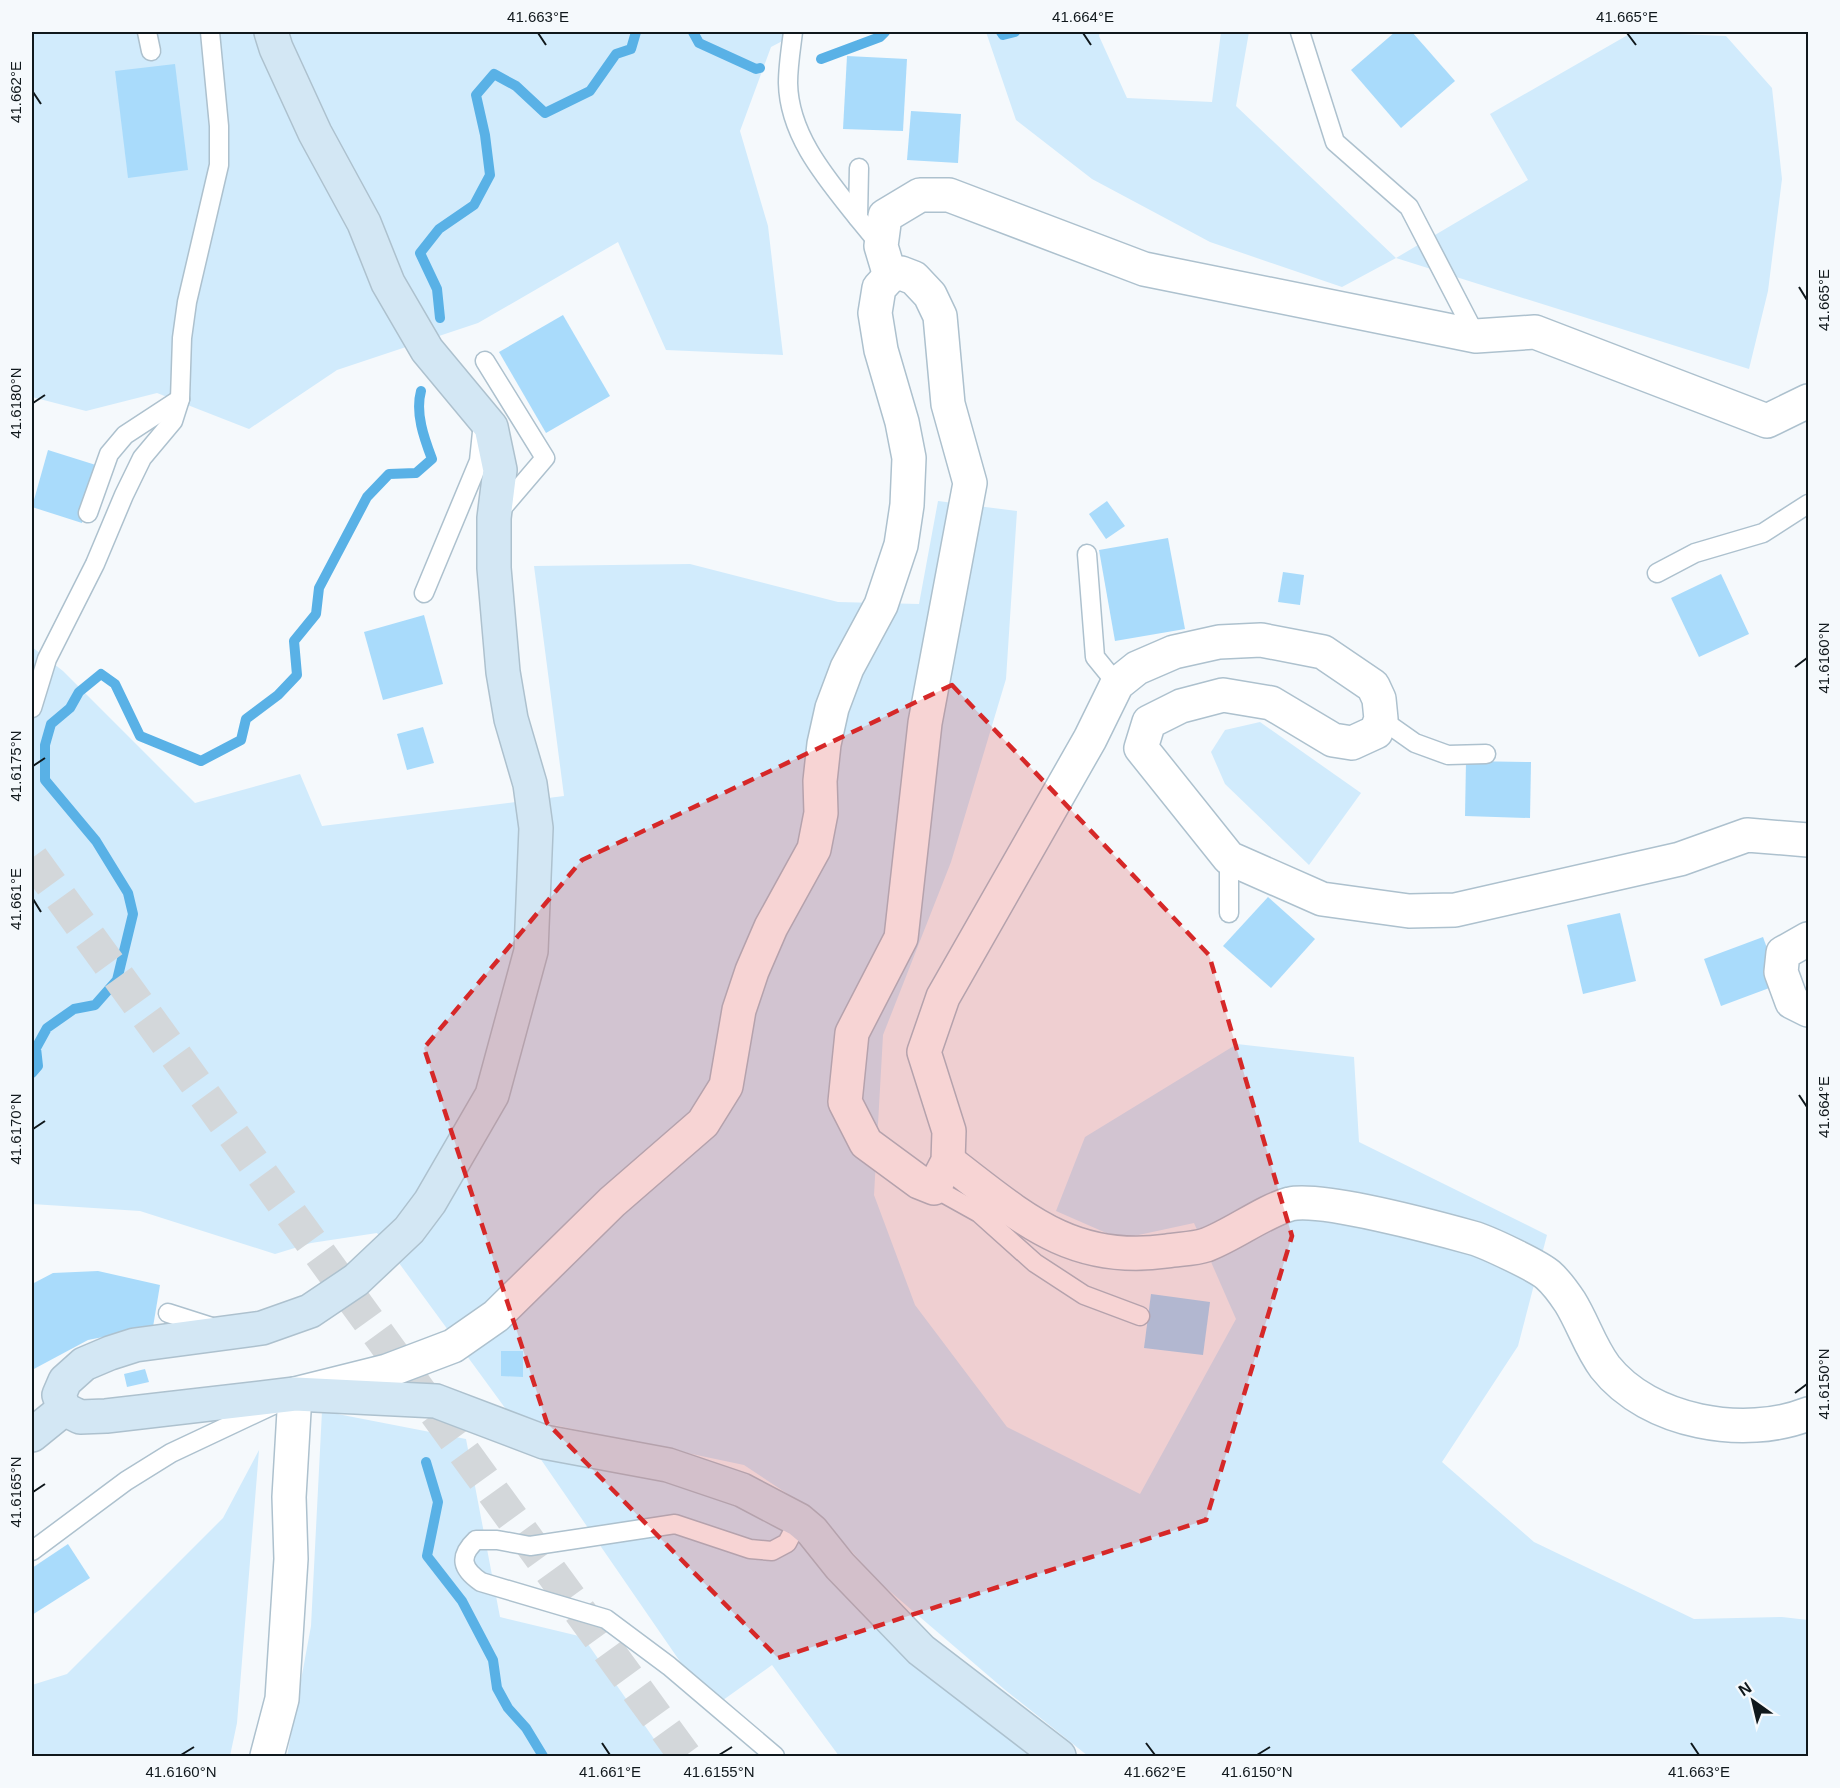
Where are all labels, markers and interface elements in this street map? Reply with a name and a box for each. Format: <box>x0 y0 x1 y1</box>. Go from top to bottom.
text: 41.663°E <box>507 8 569 25</box>
text: 41.664°E <box>1052 8 1114 25</box>
text: 41.665°E <box>1596 8 1658 25</box>
text: 41.662°E <box>7 61 24 123</box>
text: 41.665°E <box>1815 269 1832 331</box>
text: 41.6180°N <box>7 367 24 439</box>
text: 41.6160°N <box>1815 622 1832 694</box>
text: 41.6175°N <box>7 730 24 802</box>
text: 41.661°E <box>7 868 24 930</box>
text: 41.664°E <box>1815 1076 1832 1138</box>
text: 41.6170°N <box>7 1093 24 1165</box>
text: 41.6150°N <box>1815 1348 1832 1420</box>
text: 41.6165°N <box>7 1456 24 1528</box>
north arrow <box>1723 1671 1783 1731</box>
text: N <box>1735 1679 1754 1699</box>
text: 41.6160°N <box>145 1763 217 1780</box>
text: 41.661°E <box>579 1763 641 1780</box>
text: 41.6155°N <box>683 1763 755 1780</box>
text: 41.662°E <box>1124 1763 1186 1780</box>
text: 41.6150°N <box>1221 1763 1293 1780</box>
text: 41.663°E <box>1668 1763 1730 1780</box>

